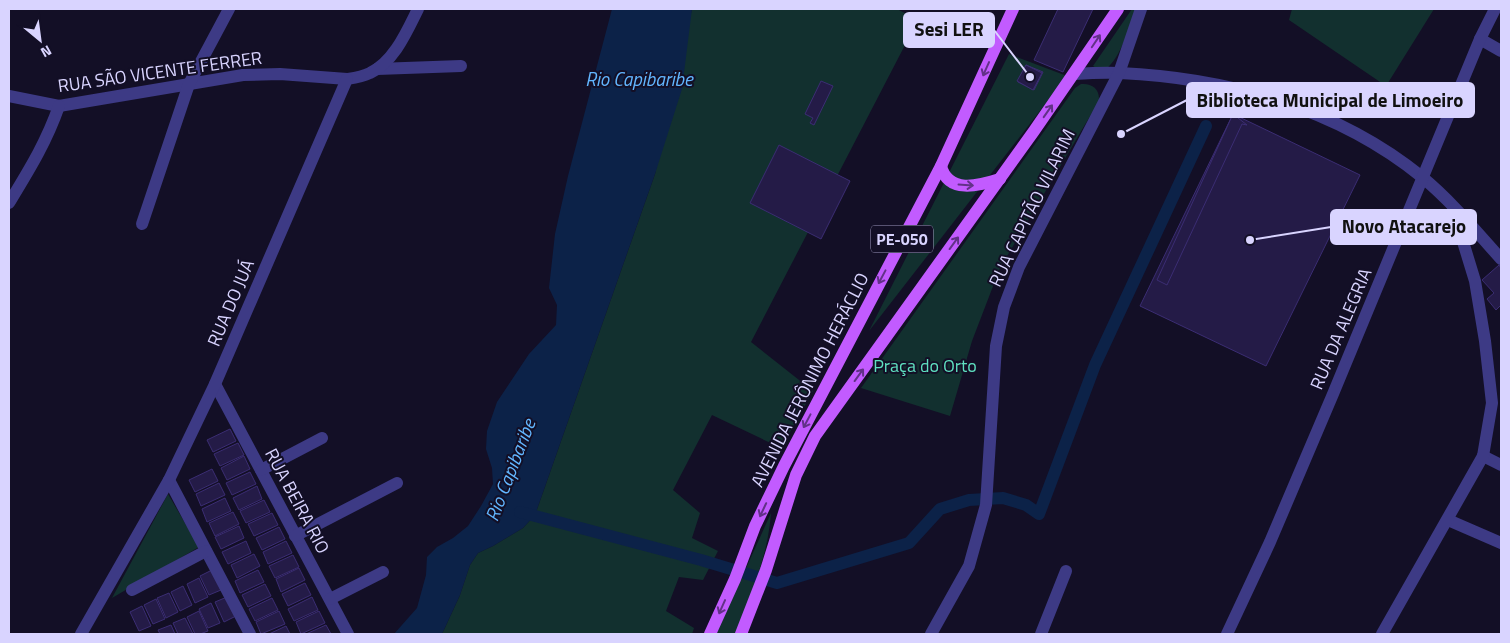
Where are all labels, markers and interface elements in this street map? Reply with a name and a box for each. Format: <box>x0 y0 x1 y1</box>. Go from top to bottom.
callout: Sesi LER <box>904 13 994 47</box>
text: Sesi LER <box>914 14 984 43</box>
north arrow <box>15 15 65 65</box>
one-way arrow <box>1091 35 1101 49</box>
text: N <box>37 40 56 63</box>
street label: RUA SÃO VICENTE FERRER <box>56 44 264 99</box>
one-way arrow <box>980 61 990 76</box>
water label: Rio Capibaribe <box>585 64 694 93</box>
callout: Biblioteca Municipal de Limoeiro <box>1187 83 1474 117</box>
text: Biblioteca Municipal de Limoeiro <box>1197 85 1463 114</box>
one-way arrow <box>1043 104 1053 118</box>
street label: RUA CAPITÃO VILARIM <box>982 124 1082 291</box>
one-way arrow <box>957 180 973 190</box>
callout: Novo Atacarejo <box>1331 210 1476 244</box>
text: Novo Atacarejo <box>1342 211 1466 240</box>
road number: PE-050 <box>871 225 933 252</box>
one-way arrow <box>949 236 959 250</box>
street label: RUA DO JUÁ <box>200 255 261 350</box>
street label: RUA DA ALEGRIA <box>1303 264 1378 394</box>
street label: AVENIDA JERÔNIMO HERÁCLIO <box>744 268 875 492</box>
one-way arrow <box>877 270 887 285</box>
park label: Praça do Orto <box>873 352 977 379</box>
one-way arrow <box>854 368 864 382</box>
water label: Rio Capibaribe <box>477 413 543 525</box>
one-way arrow <box>802 414 812 429</box>
street label: RUA BEIRA RIO <box>258 443 337 558</box>
one-way arrow <box>758 502 767 517</box>
one-way arrow <box>717 599 727 614</box>

